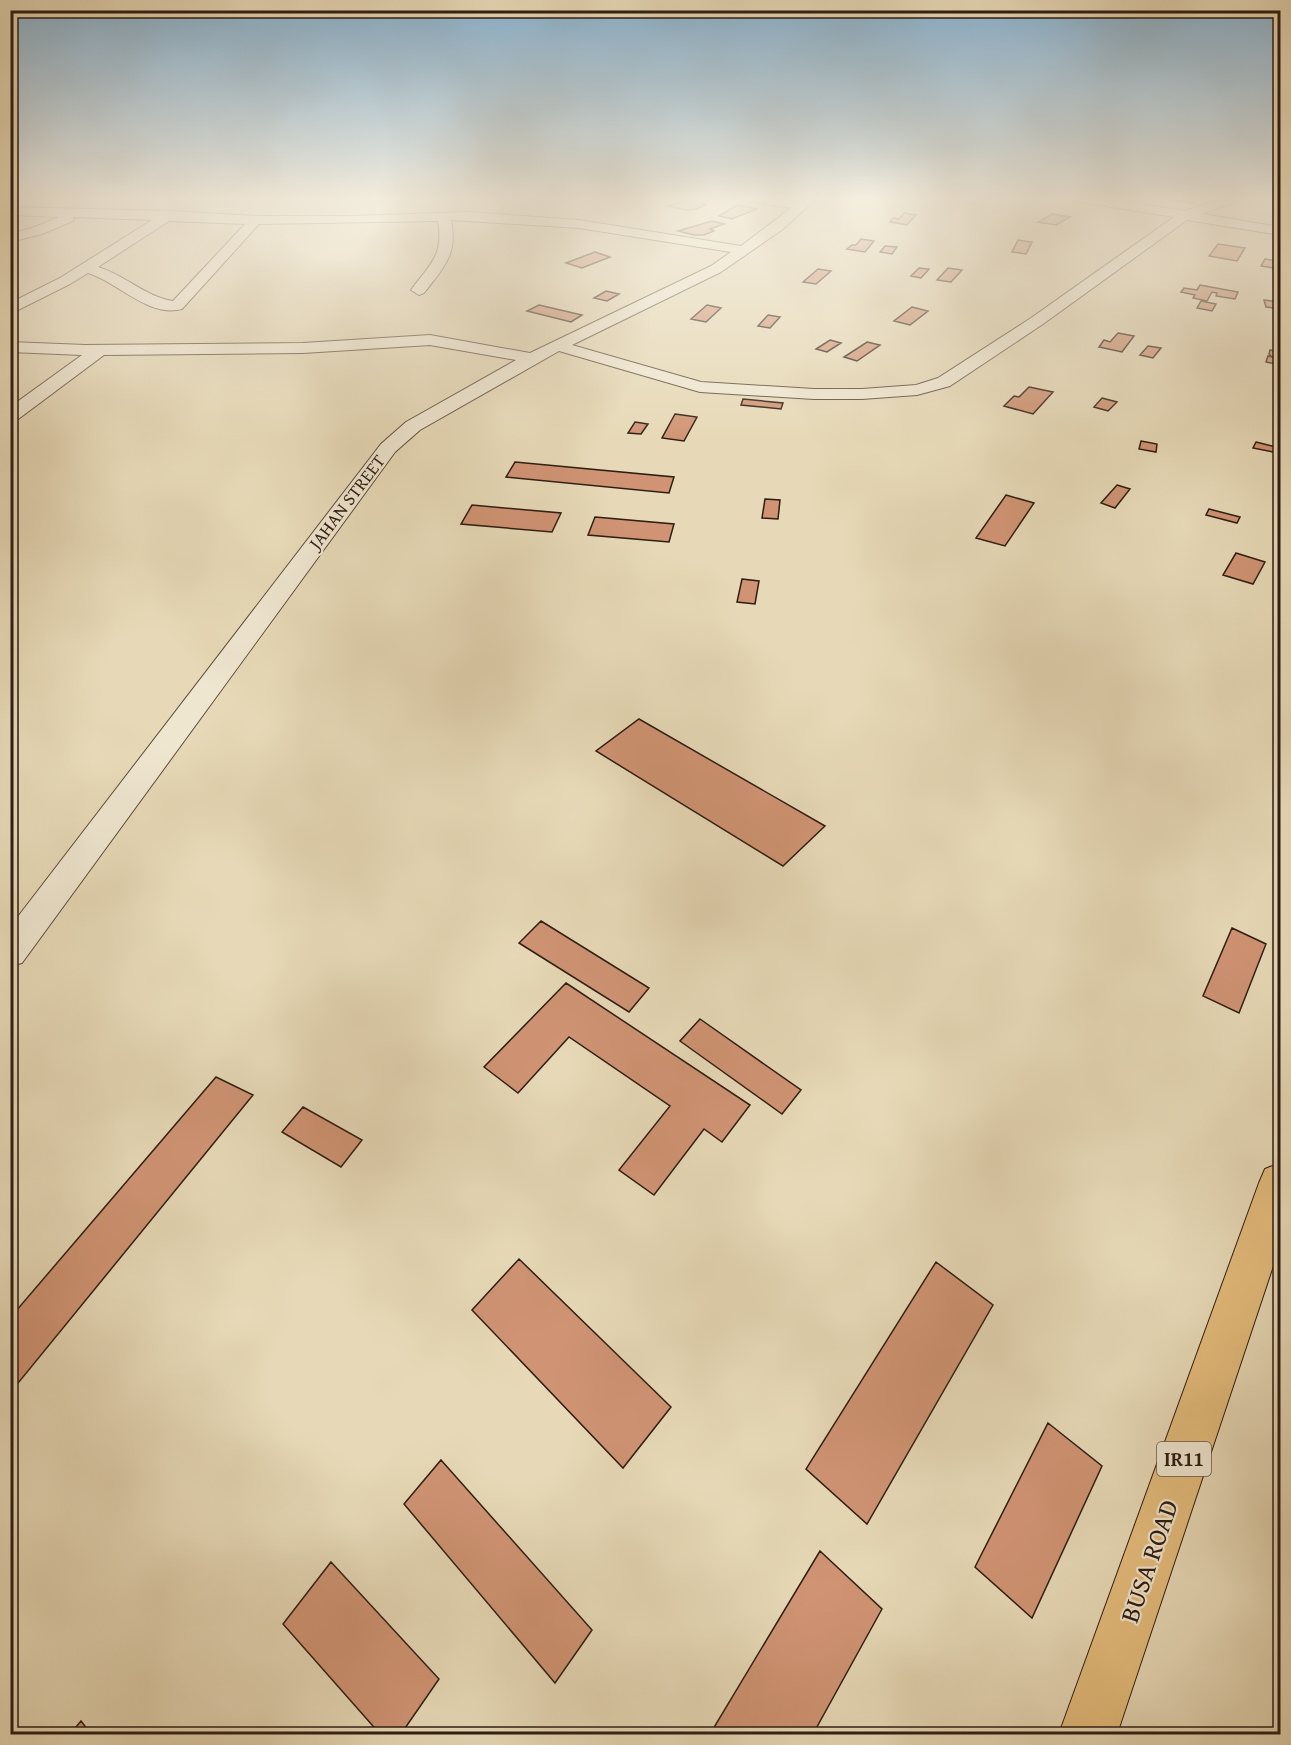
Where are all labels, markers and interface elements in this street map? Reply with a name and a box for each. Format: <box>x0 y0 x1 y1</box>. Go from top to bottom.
street label: JAHAN STREET <box>301 449 391 556</box>
road number: IR11 <box>1157 1442 1211 1476</box>
street label: BUSA ROAD <box>1109 1494 1188 1628</box>

